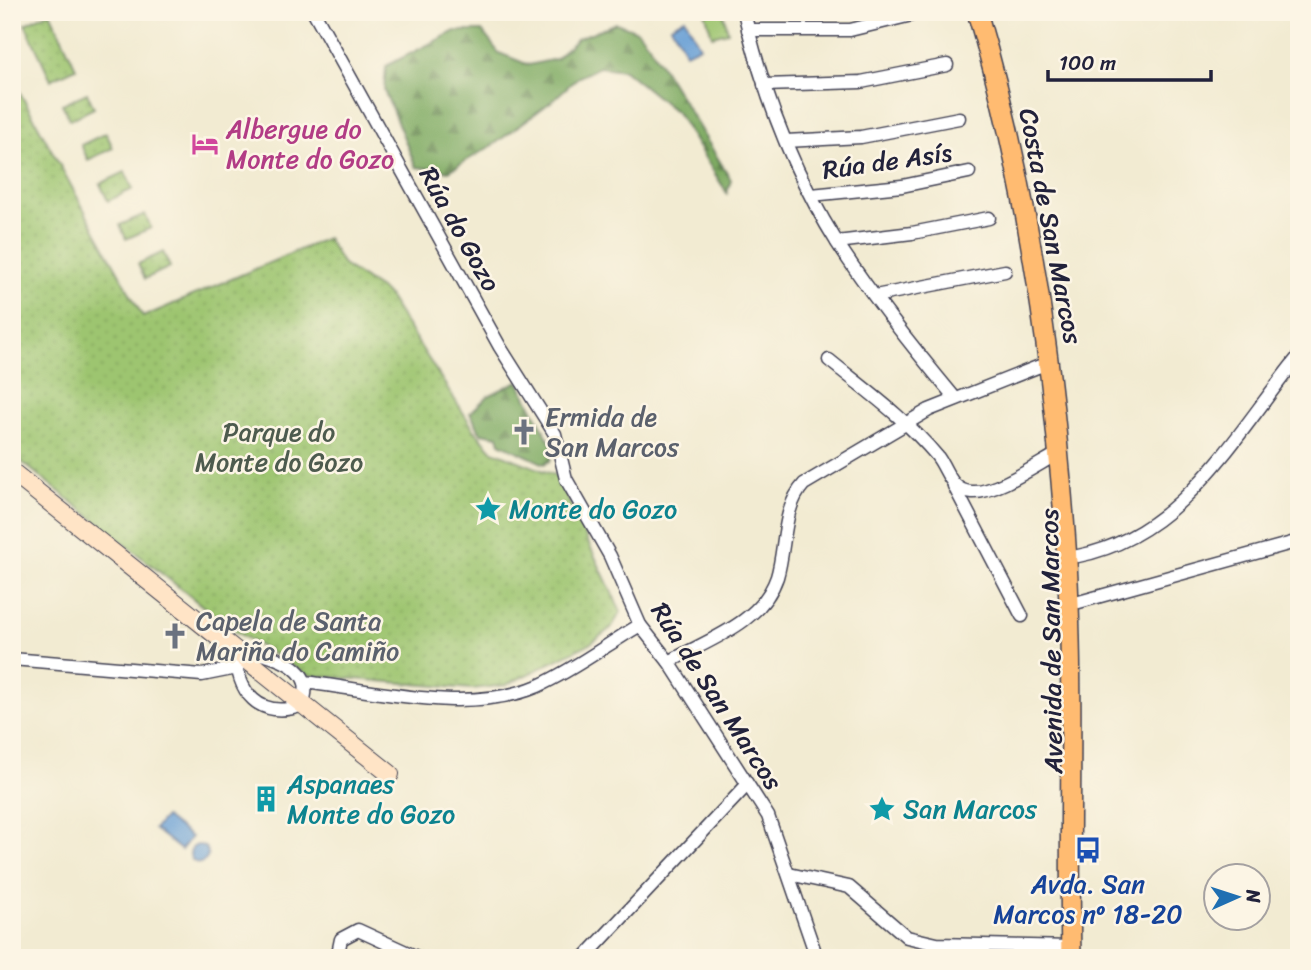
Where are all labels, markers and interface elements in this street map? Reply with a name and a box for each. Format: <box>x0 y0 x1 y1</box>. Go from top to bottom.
scale bar <box>1048 38 1211 82</box>
text: 100 m <box>1059 44 1116 82</box>
street label: Costa de San Marcos <box>1006 104 1097 349</box>
place label: Albergue do Monte do Gozo <box>225 106 394 182</box>
hotel icon: Albergue do Monte do Gozo <box>190 129 220 159</box>
street label: Rúa de Asís <box>819 129 955 193</box>
street label: Rúa do Gozo <box>406 158 514 300</box>
place label: Ermida de San Marcos <box>545 394 680 470</box>
park label: Parque do Monte do Gozo <box>195 409 363 485</box>
church icon: Ermida de San Marcos <box>509 417 539 447</box>
place label: Monte do Gozo <box>509 486 677 532</box>
place icon: Monte do Gozo <box>473 494 503 524</box>
street label: Avenida de San Marcos <box>1026 508 1076 775</box>
street label: Rúa de San Marcos <box>638 592 796 800</box>
place label: Capela de Santa Mariña do Camiño <box>196 598 399 674</box>
church icon: Capela de Santa Mariña do Camiño <box>160 621 190 651</box>
place label: Aspanaes Monte do Gozo <box>286 761 455 837</box>
building icon: Aspanaes Monte do Gozo <box>251 784 281 814</box>
place label: San Marcos <box>903 786 1038 832</box>
place icon: San Marcos <box>867 794 897 824</box>
bus stop icon: Avda. San Marcos nº 18-20 <box>1073 835 1103 865</box>
place label: Avda. San Marcos nº 18-20 <box>993 861 1183 937</box>
north arrow <box>1202 862 1272 932</box>
text: N <box>1237 888 1270 904</box>

